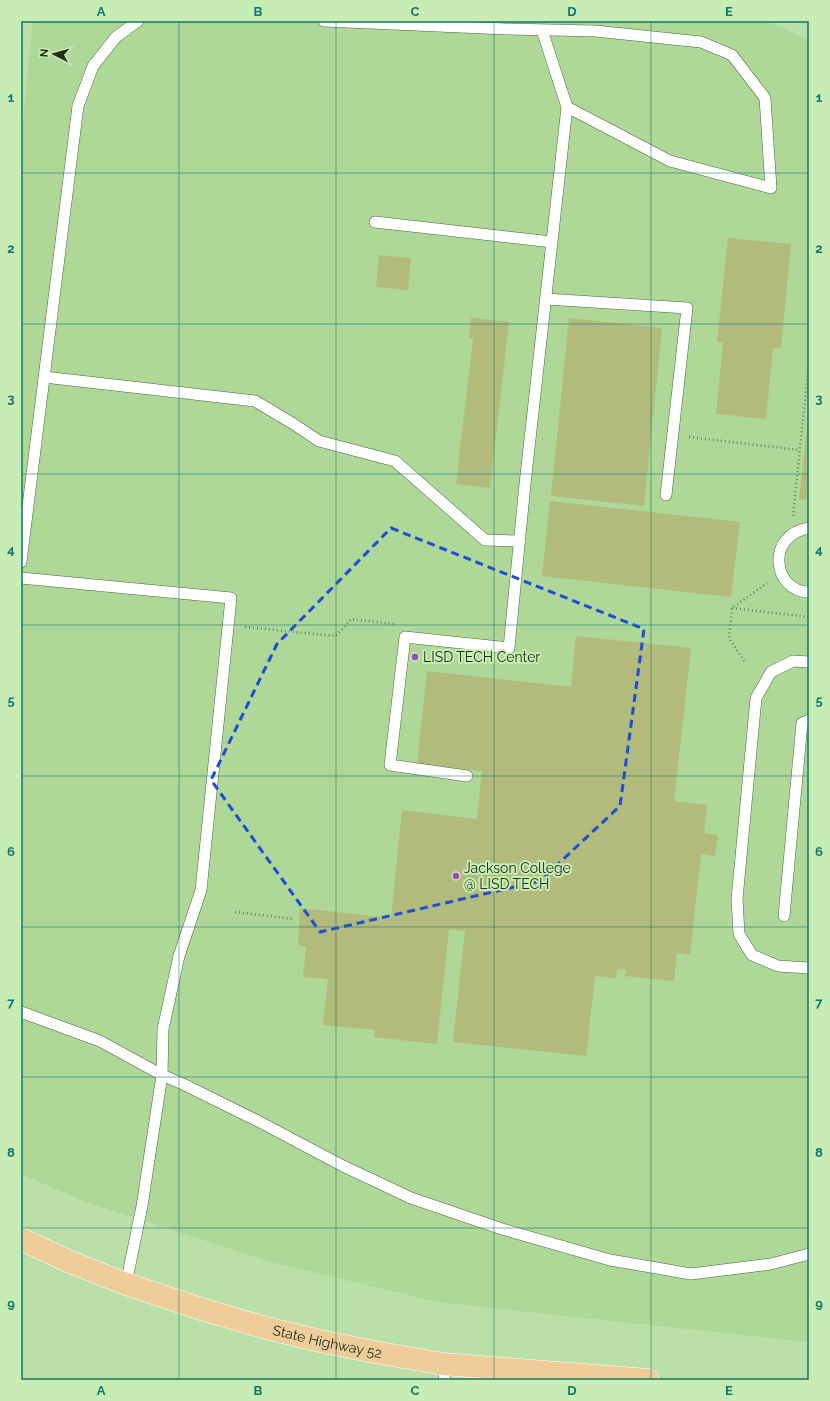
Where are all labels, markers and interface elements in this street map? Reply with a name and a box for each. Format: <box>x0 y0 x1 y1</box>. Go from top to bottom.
text: A <box>97 4 106 19</box>
text: B <box>254 4 263 19</box>
text: C <box>411 4 420 19</box>
text: D <box>567 4 577 19</box>
text: E <box>725 4 733 19</box>
north arrow <box>34 34 74 74</box>
text: N <box>38 48 51 58</box>
text: 1 <box>8 90 15 105</box>
text: 1 <box>816 90 823 105</box>
text: 2 <box>7 241 15 256</box>
text: 2 <box>815 241 823 256</box>
text: 3 <box>7 391 15 406</box>
text: 3 <box>815 391 823 406</box>
text: 4 <box>7 542 15 557</box>
text: 4 <box>815 542 823 557</box>
place label: LISD TECH Center <box>423 649 540 665</box>
marker: LISD TECH Center <box>410 652 420 662</box>
text: 5 <box>7 693 15 708</box>
text: 5 <box>815 693 823 708</box>
text: 6 <box>7 844 15 859</box>
text: 6 <box>815 844 823 859</box>
place label: Jackson College @ LISD TECH <box>464 860 571 892</box>
marker: Jackson College @ LISD TECH <box>451 871 461 881</box>
text: 7 <box>7 995 15 1010</box>
text: 7 <box>815 995 823 1010</box>
text: 8 <box>7 1145 15 1160</box>
text: 8 <box>815 1145 823 1160</box>
text: 9 <box>7 1296 15 1311</box>
text: 9 <box>815 1296 823 1311</box>
street label: State Highway 52 <box>271 1322 383 1361</box>
text: A <box>97 1383 106 1398</box>
text: B <box>254 1383 263 1398</box>
text: C <box>411 1383 420 1398</box>
text: D <box>567 1383 577 1398</box>
text: E <box>725 1383 733 1398</box>

